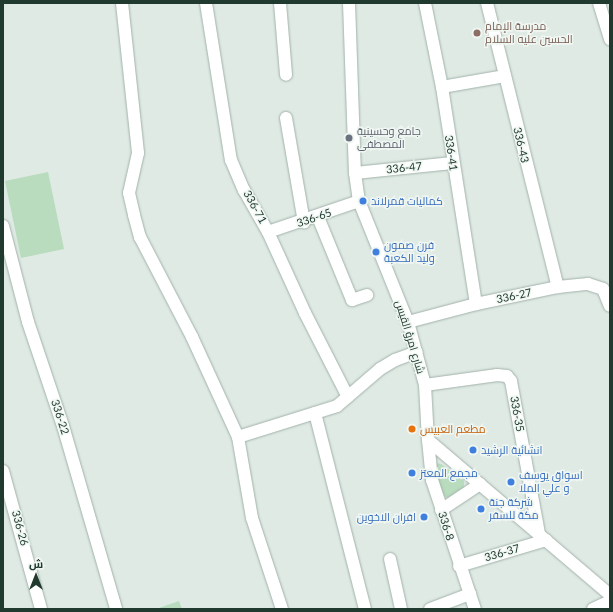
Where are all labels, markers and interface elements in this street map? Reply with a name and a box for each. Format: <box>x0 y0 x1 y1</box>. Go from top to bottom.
place label: مدرسة الإمام الحسين عليه السلام <box>485 20 573 46</box>
marker: مدرسة الإمام الحسين عليه السلام <box>472 28 482 38</box>
place label: جامع وحسينية المصطفى <box>357 125 421 151</box>
street label: 336-43 <box>511 126 531 164</box>
marker: جامع وحسينية المصطفى <box>344 133 354 143</box>
street label: 336-41 <box>442 134 460 172</box>
street label: 336-47 <box>385 160 423 176</box>
street label: 336-71 <box>241 188 269 226</box>
place label: كماليات قمرلاند <box>371 194 443 208</box>
marker: كماليات قمرلاند <box>358 196 368 206</box>
street label: 336-65 <box>295 206 333 230</box>
place label: فرن صمون وليد الكعبة <box>384 239 435 265</box>
marker: فرن صمون وليد الكعبة <box>371 247 381 257</box>
street label: 336-27 <box>495 286 533 306</box>
street label: شارع امرؤ القيس <box>393 299 427 375</box>
street label: 336-35 <box>507 395 527 433</box>
street label: 336-22 <box>48 398 72 436</box>
place label: مطعم العبيس <box>420 422 486 436</box>
marker: مطعم العبيس <box>407 424 417 434</box>
place label: انشائية الرشيد <box>481 443 542 457</box>
marker: انشائية الرشيد <box>468 445 478 455</box>
place label: مجمع المعتز <box>420 466 478 480</box>
marker: مجمع المعتز <box>407 468 417 478</box>
place label: اسواق يوسف و علي الملا <box>519 469 583 495</box>
marker: اسواق يوسف و علي الملا <box>506 477 516 487</box>
place label: شركة جنة مكة للسفر <box>489 496 539 522</box>
marker: شركة جنة مكة للسفر <box>476 504 486 514</box>
street label: 336-26 <box>9 509 31 547</box>
place label: افران الاخوين <box>357 510 416 524</box>
street label: 336-8 <box>435 510 457 542</box>
marker: افران الاخوين <box>419 512 429 522</box>
street label: 336-37 <box>483 542 521 564</box>
north arrow <box>16 556 56 596</box>
text: ش <box>29 557 43 570</box>

